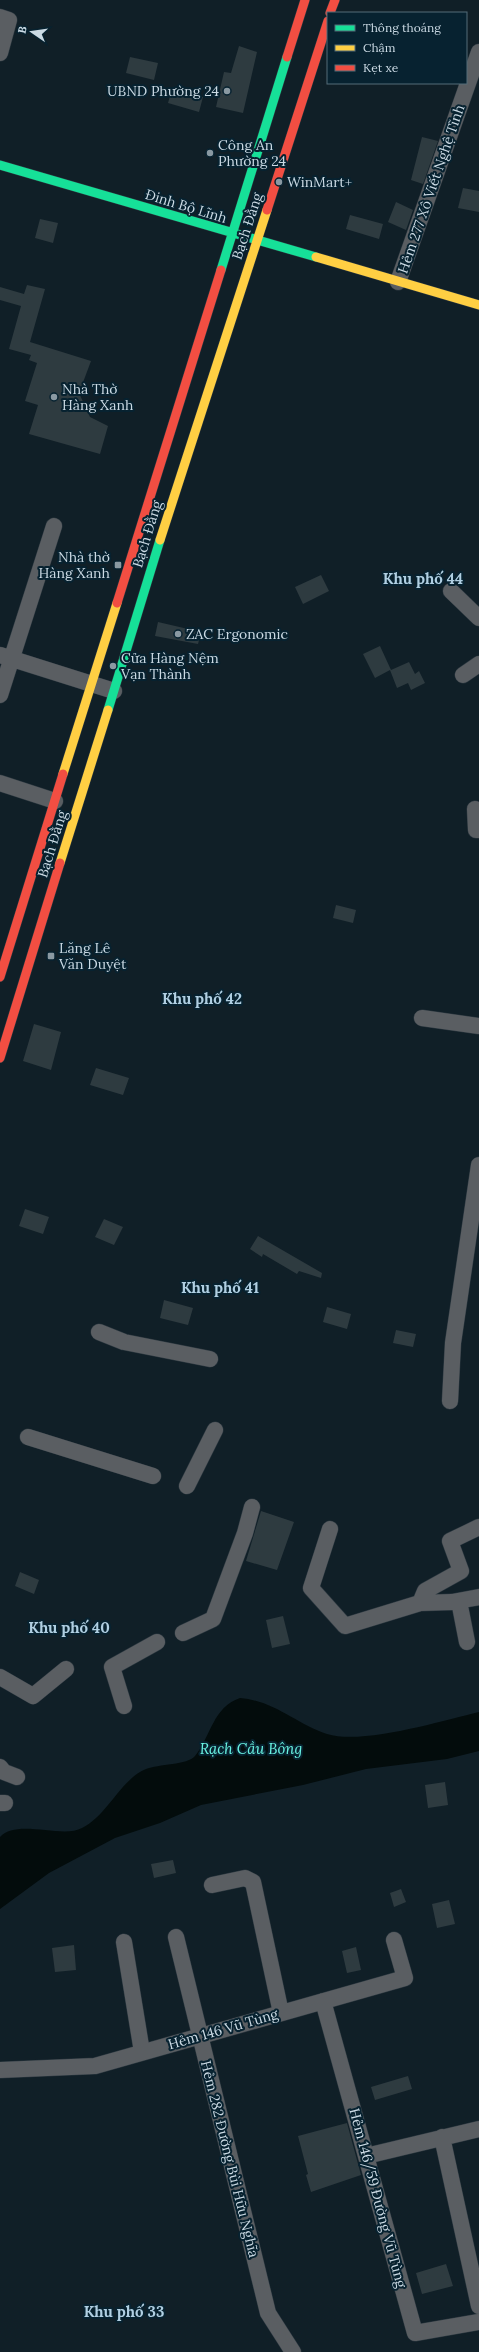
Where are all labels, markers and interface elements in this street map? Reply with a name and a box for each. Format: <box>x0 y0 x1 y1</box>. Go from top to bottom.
north arrow <box>12 12 52 52</box>
legend <box>327 12 467 84</box>
text: Thông thoáng <box>363 20 441 35</box>
text: B <box>15 25 30 35</box>
text: Chậm <box>363 40 396 55</box>
text: Kẹt xe <box>363 60 399 75</box>
place label: UBND Phường 24 <box>107 82 219 100</box>
marker: UBND Phường 24 <box>222 86 232 96</box>
street label: Hẻm 277 Xô Viết Nghệ Tĩnh <box>394 102 468 276</box>
place label: Công An Phường 24 <box>218 136 286 170</box>
marker: Công An Phường 24 <box>205 148 215 158</box>
place label: WinMart+ <box>287 173 352 191</box>
marker: WinMart+ <box>274 177 284 187</box>
street label: Đinh Bộ Lĩnh <box>143 185 229 227</box>
street label: Bạch Đằng <box>228 190 266 262</box>
place label: Nhà Thờ Hàng Xanh <box>62 380 133 414</box>
marker: Nhà Thờ Hàng Xanh <box>49 392 59 402</box>
street label: Bạch Đằng <box>128 498 166 570</box>
place label: Nhà thờ Hàng Xanh <box>39 548 110 582</box>
marker: Nhà thờ Hàng Xanh <box>113 560 123 570</box>
district label: Khu phố 44 <box>383 569 463 588</box>
place label: ZAC Ergonomic <box>186 625 288 643</box>
marker: ZAC Ergonomic <box>173 629 183 639</box>
place label: Cửa Hàng Nệm Vạn Thành <box>120 649 219 683</box>
marker: Cửa Hàng Nệm Vạn Thành <box>108 661 118 671</box>
street label: Bạch Đằng <box>33 808 71 880</box>
place label: Lăng Lê Văn Duyệt <box>58 939 127 973</box>
marker: Lăng Lê Văn Duyệt <box>46 951 56 961</box>
district label: Khu phố 42 <box>162 989 242 1008</box>
district label: Khu phố 41 <box>181 1278 259 1297</box>
district label: Khu phố 40 <box>28 1618 110 1637</box>
water label: Rạch Cầu Bông <box>200 1739 302 1758</box>
street label: Hẻm 146 Vũ Tùng <box>166 2005 280 2053</box>
street label: Hẻm 282 Đường Bùi Hữu Nghĩa <box>197 2059 263 2259</box>
street label: Hẻm 146/59 Đường Vũ Tùng <box>345 2106 411 2290</box>
district label: Khu phố 33 <box>84 2302 164 2321</box>

